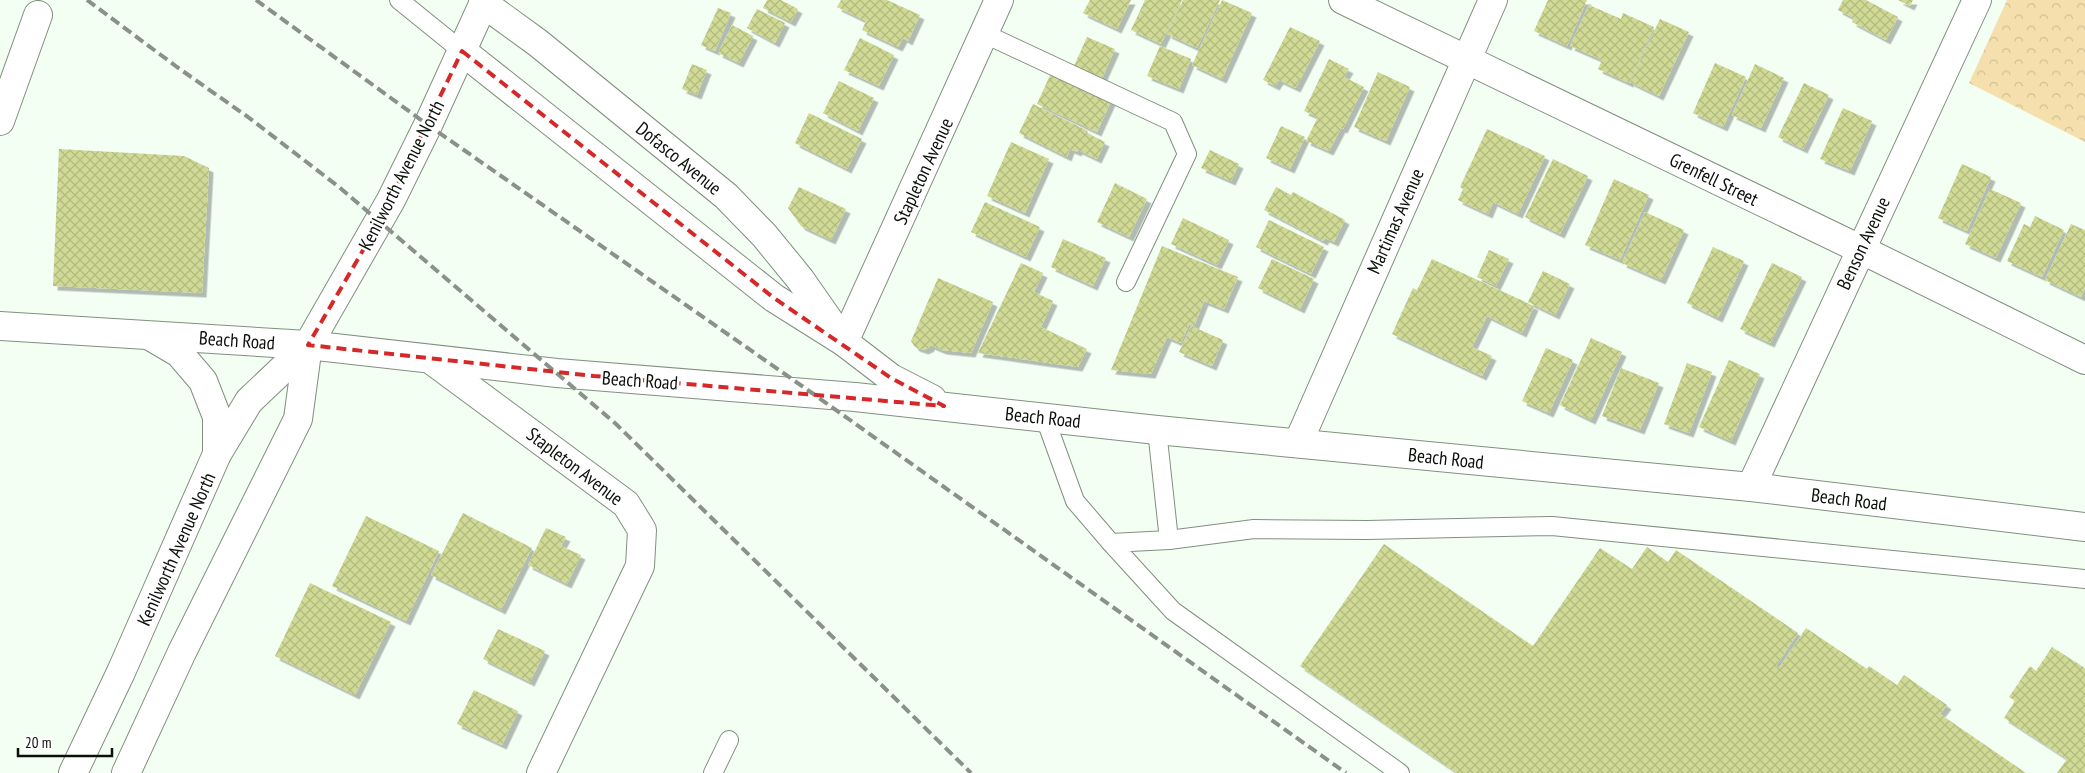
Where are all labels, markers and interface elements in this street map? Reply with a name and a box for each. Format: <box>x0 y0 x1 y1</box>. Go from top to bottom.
street label: Kenilworth Avenue North <box>353 96 449 254</box>
street label: Stapleton Avenue <box>888 114 958 228</box>
street label: Dofasco Avenue <box>631 116 727 200</box>
street label: Grenfell Street <box>1666 147 1763 211</box>
street label: Martimas Avenue <box>1361 165 1429 277</box>
street label: Benson Avenue <box>1831 193 1895 293</box>
street label: Beach Road <box>198 325 276 355</box>
street label: Beach Road <box>601 365 679 395</box>
street label: Beach Road <box>1004 401 1082 433</box>
street label: Stapleton Avenue <box>522 422 628 510</box>
street label: Beach Road <box>1407 442 1485 474</box>
street label: Kenilworth Avenue North <box>131 469 221 629</box>
street label: Beach Road <box>1810 482 1888 516</box>
scale bar <box>18 726 111 758</box>
text: 20 m <box>25 733 51 752</box>

